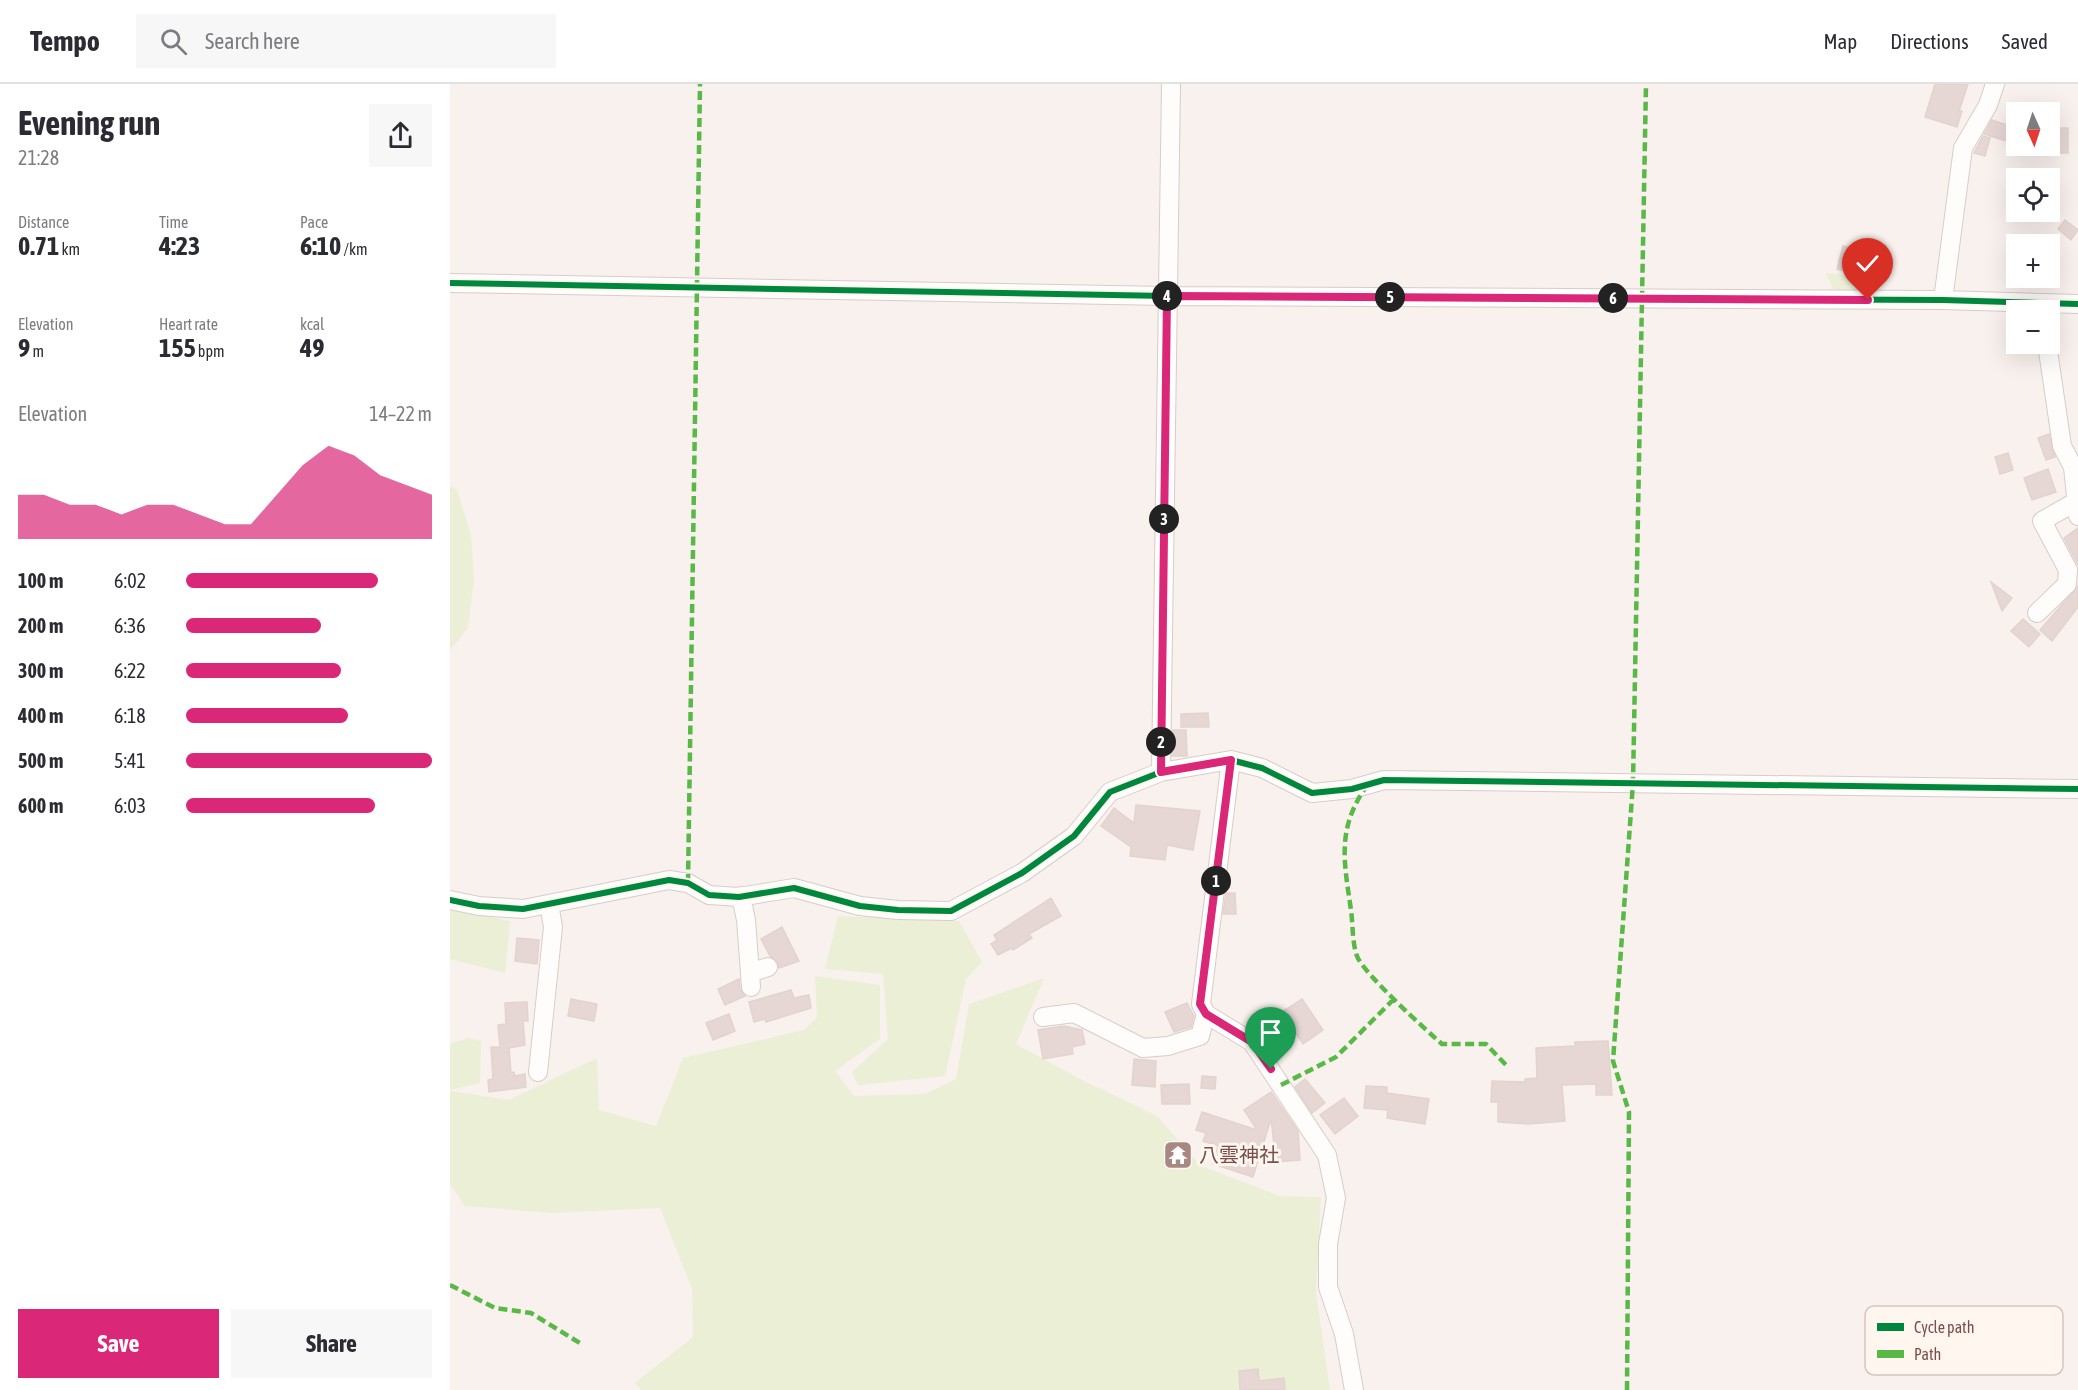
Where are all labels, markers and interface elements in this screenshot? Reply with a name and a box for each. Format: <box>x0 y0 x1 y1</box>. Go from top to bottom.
search box <box>136 14 556 68</box>
text: Tempo <box>30 25 100 57</box>
icon: search <box>157 25 190 58</box>
text: Search here <box>205 28 300 54</box>
text: Map <box>1823 29 1857 53</box>
text: Directions <box>1890 29 1969 53</box>
text: Saved <box>2002 29 2048 53</box>
north arrow <box>2006 102 2060 156</box>
map controls <box>2006 102 2060 354</box>
text: Evening run <box>18 104 160 142</box>
button: share <box>369 104 432 167</box>
text: 21:28 <box>18 146 59 169</box>
button: locate <box>2006 168 2060 222</box>
text: Distance <box>18 213 69 231</box>
text: Time <box>159 213 188 231</box>
text: Pace <box>300 213 328 231</box>
text: 0.71 <box>18 231 59 261</box>
text: 4:23 <box>159 231 200 261</box>
text: 6:10 <box>300 231 341 261</box>
button: + <box>2006 234 2060 288</box>
pin <box>1842 238 1893 300</box>
text: km <box>59 240 80 258</box>
text: /km <box>341 240 367 258</box>
icon: check <box>1851 247 1884 280</box>
pin: 4 <box>1152 281 1182 311</box>
pin: 5 <box>1375 282 1405 312</box>
pin: 6 <box>1598 283 1628 313</box>
text: 4 <box>1163 287 1171 305</box>
text: 5 <box>1386 288 1394 306</box>
text: 6 <box>1609 289 1617 307</box>
button: − <box>2006 300 2060 354</box>
text: Elevation <box>18 315 73 333</box>
text: Heart rate <box>159 315 218 333</box>
text: kcal <box>300 315 324 333</box>
text: 9 <box>18 333 30 363</box>
text: 155 <box>159 333 196 363</box>
text: 49 <box>300 333 324 363</box>
text: m <box>30 342 44 360</box>
text: bpm <box>196 342 225 360</box>
text: Elevation <box>18 402 87 425</box>
text: 14–22 m <box>369 402 432 425</box>
pin: 3 <box>1149 504 1179 534</box>
text: 3 <box>1160 510 1168 528</box>
text: 100 m <box>18 569 63 592</box>
text: 6:02 <box>114 569 146 592</box>
text: 200 m <box>18 614 63 637</box>
text: 6:36 <box>114 614 146 637</box>
text: 300 m <box>18 659 63 682</box>
text: 6:22 <box>114 659 146 682</box>
text: 400 m <box>18 704 63 727</box>
text: 6:18 <box>114 704 146 727</box>
pin: 2 <box>1146 727 1176 757</box>
text: 2 <box>1157 733 1165 751</box>
text: 500 m <box>18 749 63 772</box>
text: 5:41 <box>114 749 146 772</box>
text: 600 m <box>18 794 63 817</box>
text: 6:03 <box>114 794 146 817</box>
pin: 1 <box>1201 866 1231 896</box>
text: 1 <box>1212 872 1220 890</box>
pin <box>1245 1007 1296 1069</box>
icon: arrive <box>1254 1016 1287 1049</box>
temple icon: 八雲神社 <box>1162 1139 1194 1171</box>
place label: 八雲神社 <box>1199 1143 1279 1166</box>
legend <box>1865 1306 2063 1375</box>
button: Save <box>18 1309 219 1378</box>
button: Share <box>231 1309 432 1378</box>
text: Cycle path <box>1914 1318 1974 1337</box>
text: Path <box>1914 1345 1941 1363</box>

